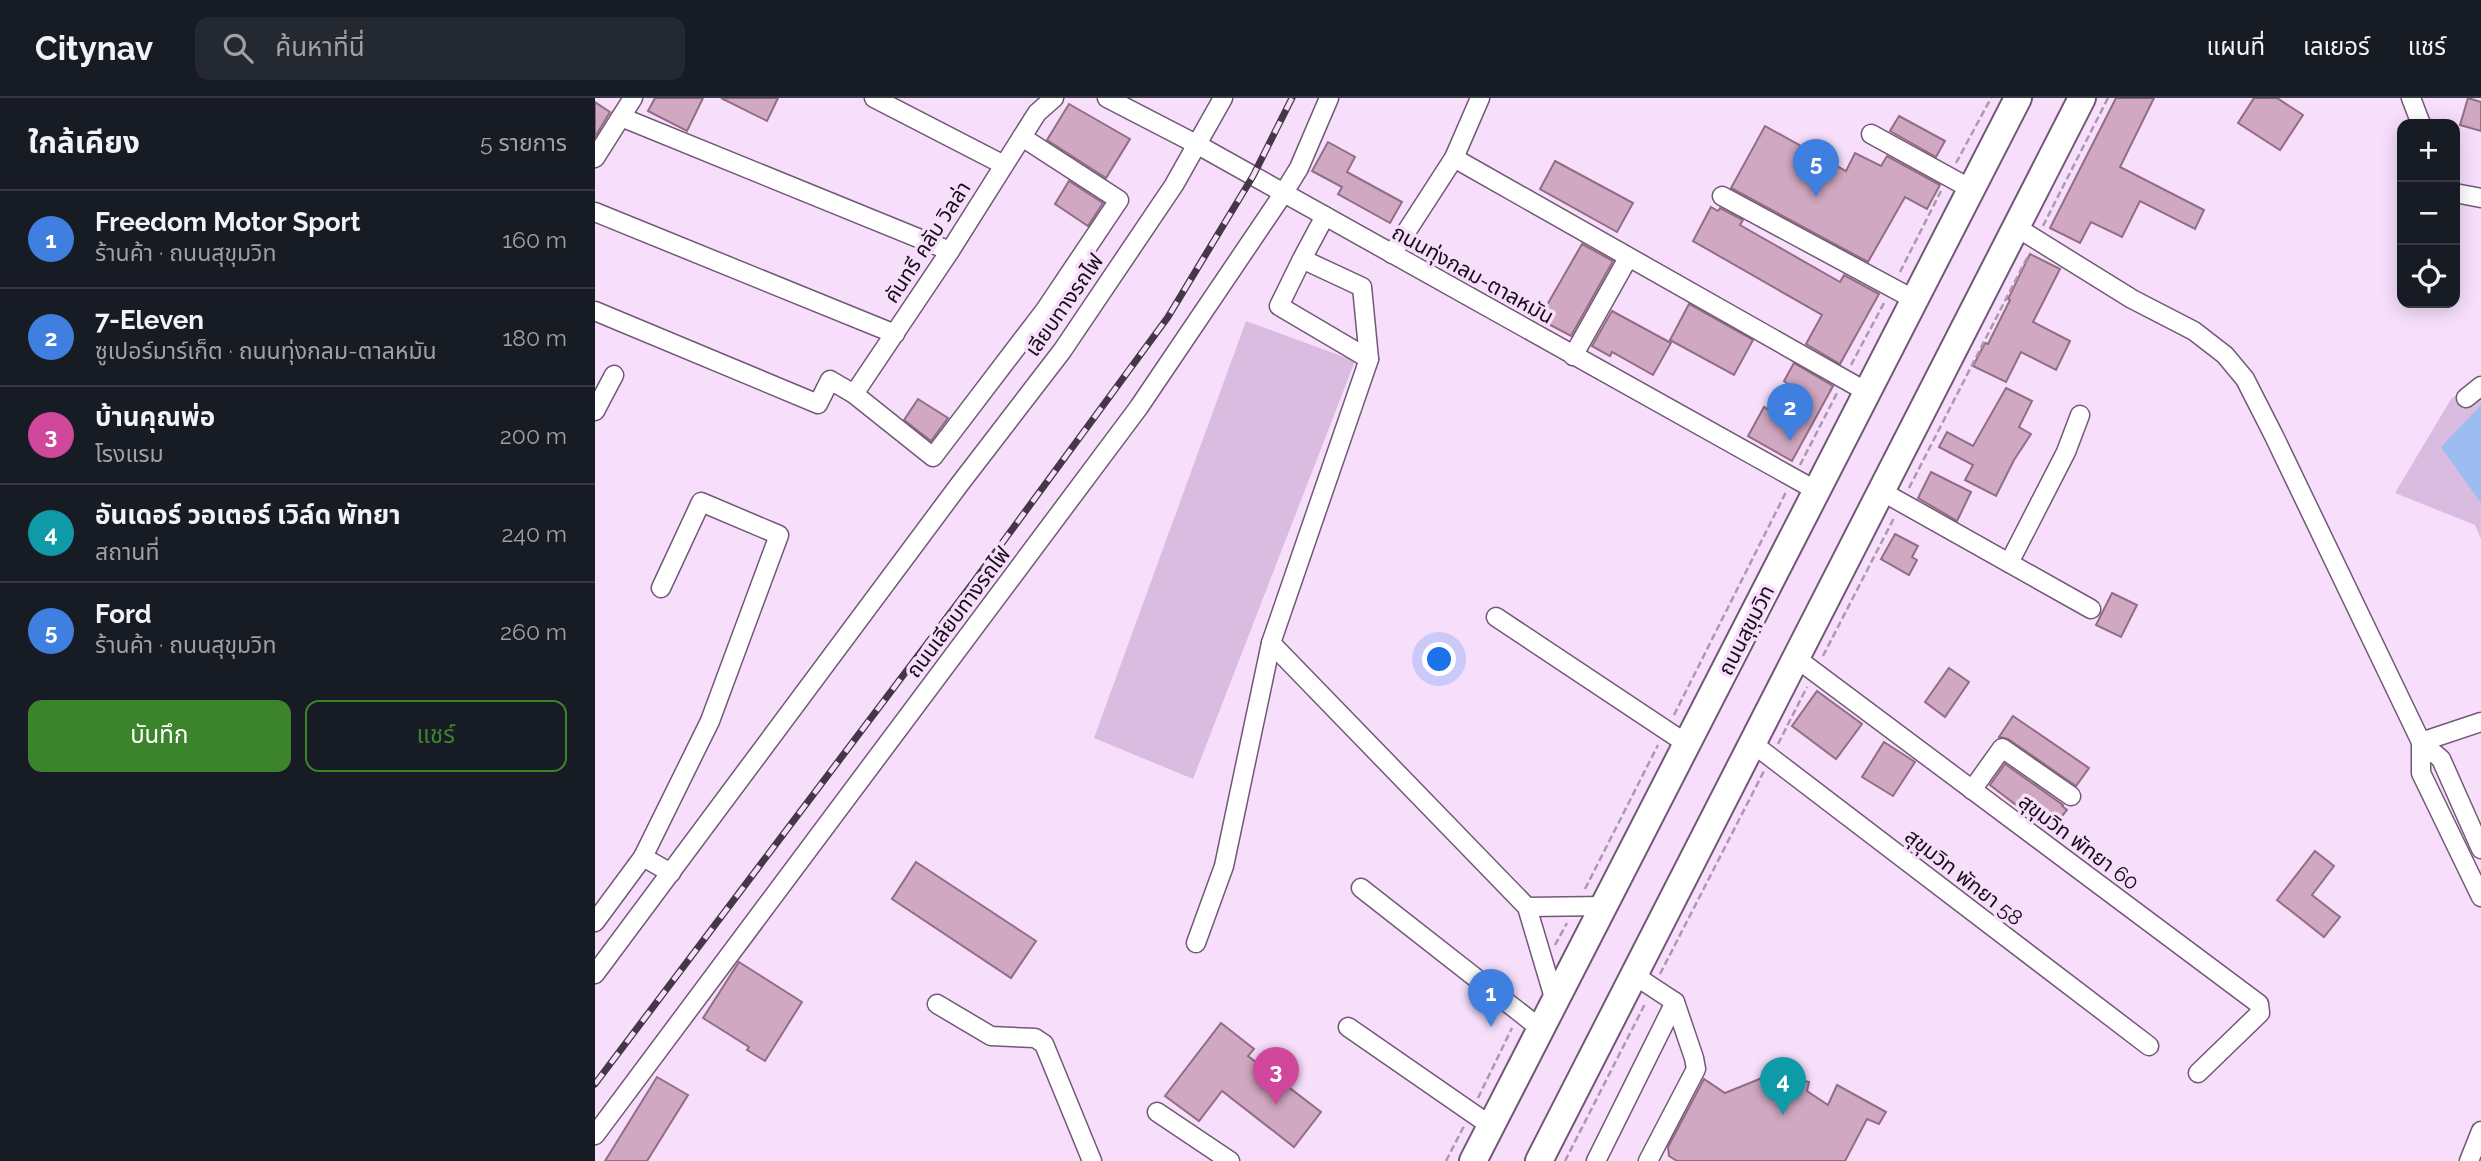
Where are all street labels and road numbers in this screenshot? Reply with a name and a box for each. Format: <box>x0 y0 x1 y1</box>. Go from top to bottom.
street label: คันทรี คลับ วิลล่า <box>878 177 976 307</box>
street label: ถนนทุ่งกลม-ตาลหมัน <box>1387 219 1558 330</box>
street label: เลียบทางรถไฟ <box>1020 249 1108 361</box>
street label: ถนนเลียบทางรถไฟ <box>901 542 1015 682</box>
street label: ถนนสุขุมวิท <box>1713 581 1780 680</box>
street label: สุขุมวิท พัทยา 60 <box>2013 789 2144 896</box>
street label: สุขุมวิท พัทยา 58 <box>1900 823 2028 932</box>

